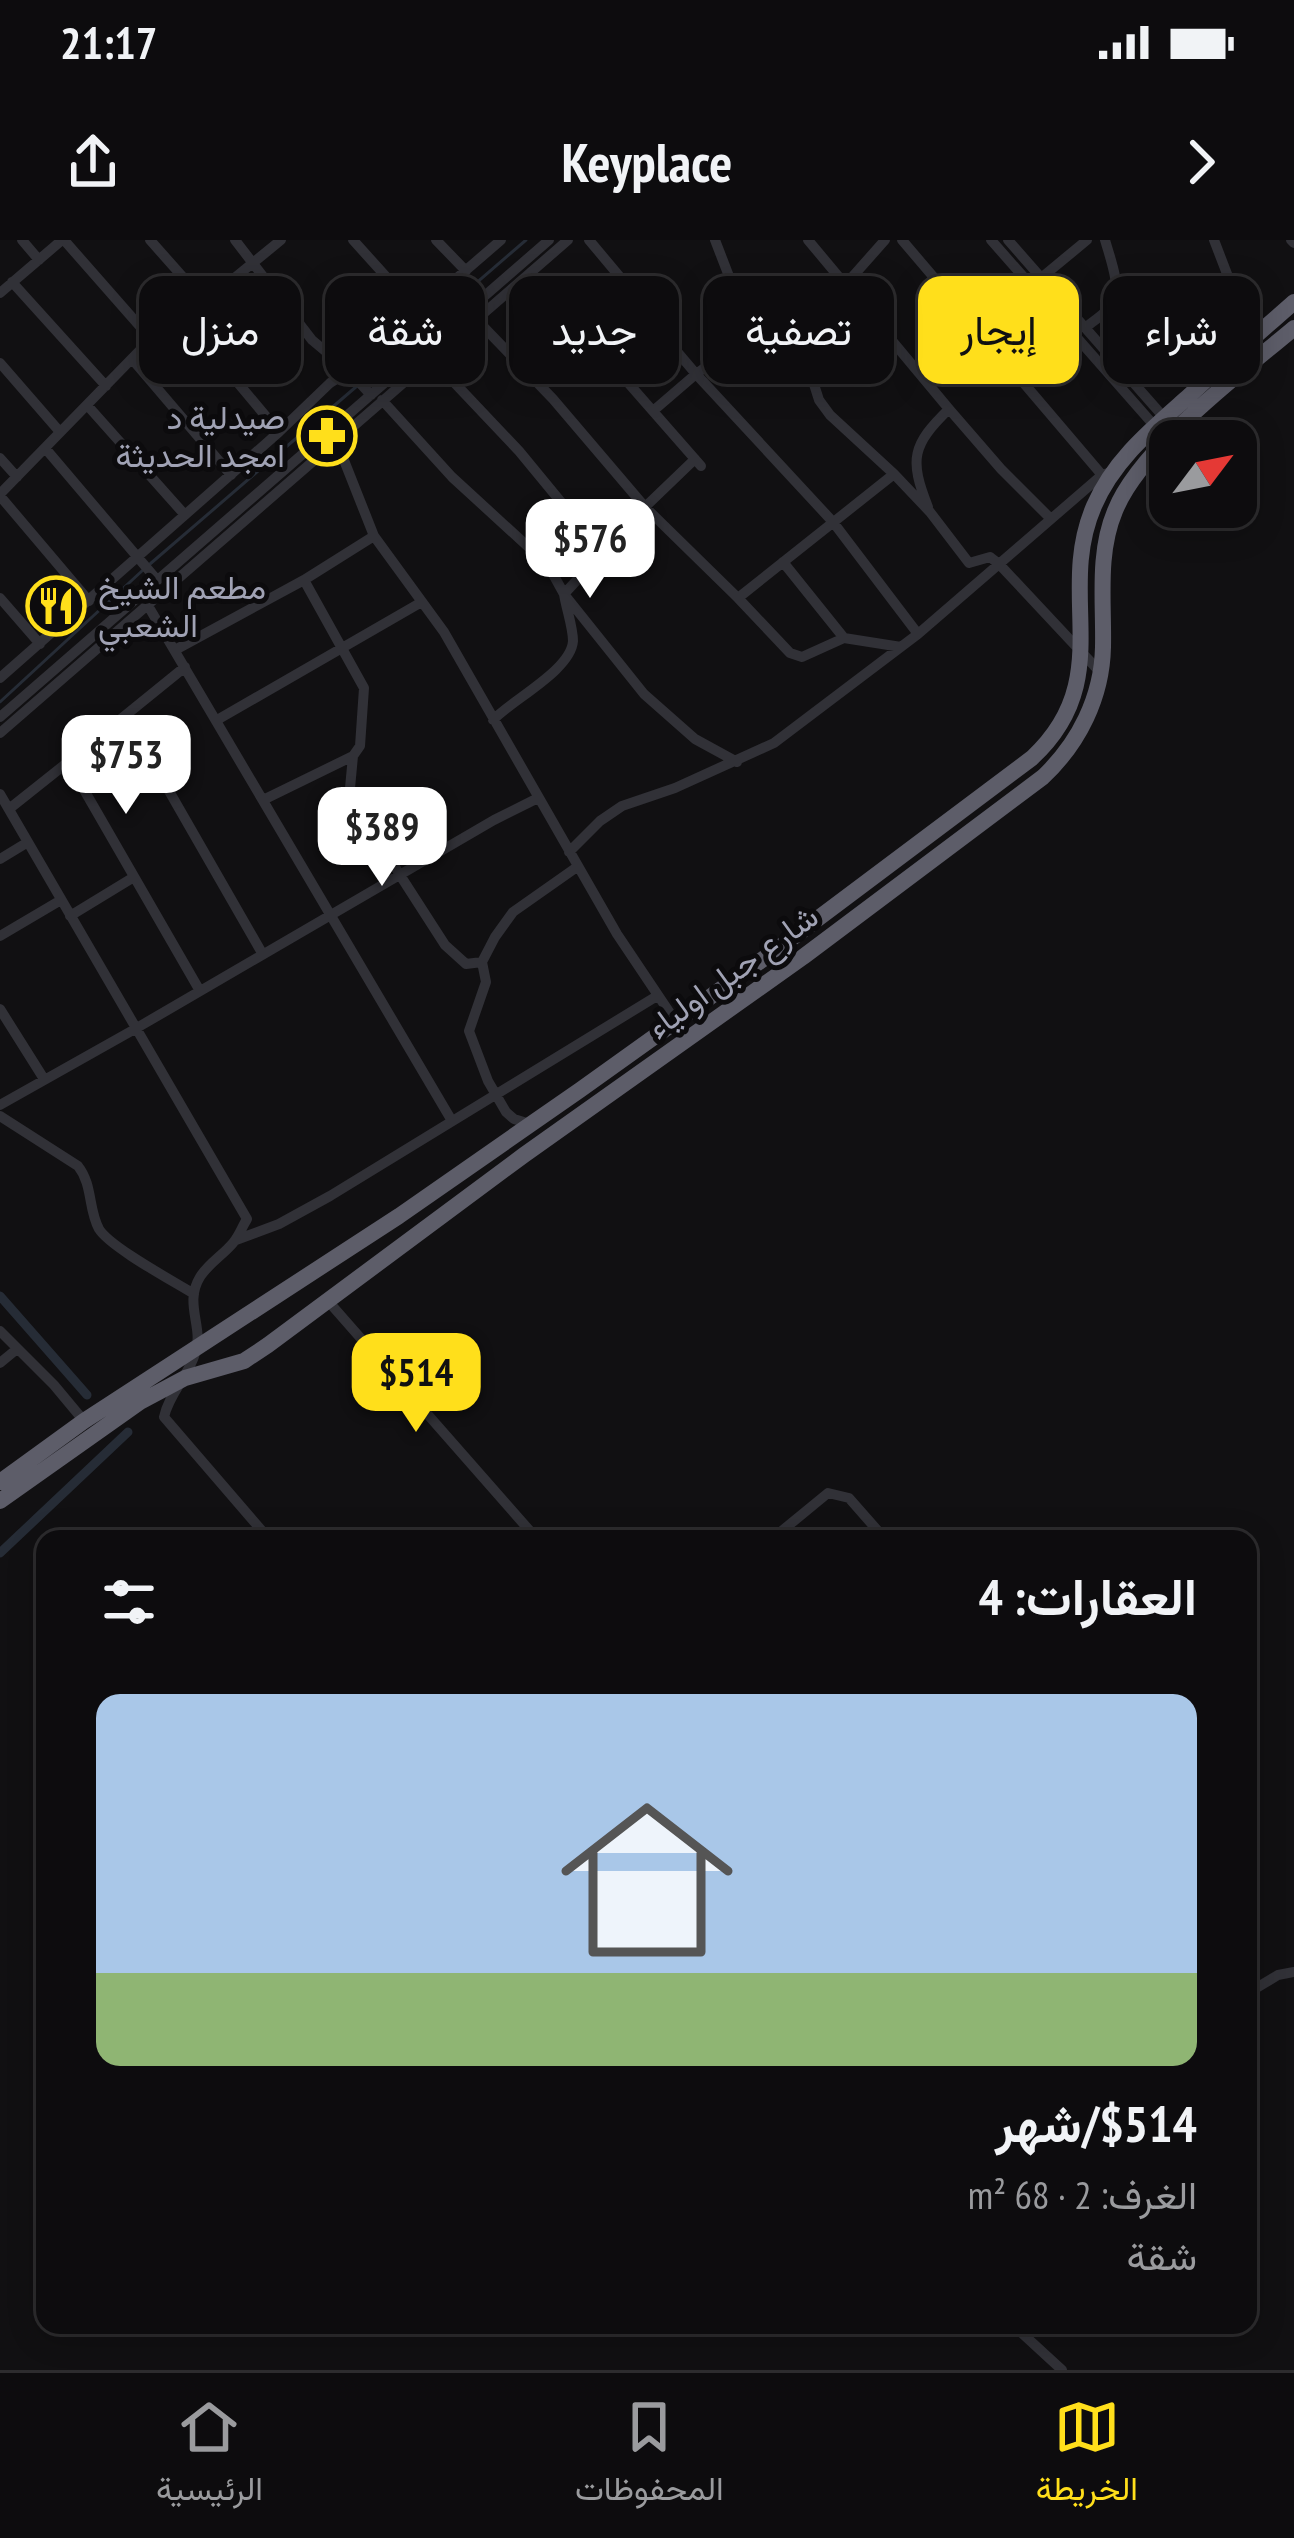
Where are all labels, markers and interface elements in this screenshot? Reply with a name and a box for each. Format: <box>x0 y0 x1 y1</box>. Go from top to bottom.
text: 21:17 <box>60 13 157 71</box>
text: Keyplace <box>562 127 732 197</box>
icon: share <box>60 129 126 195</box>
icon: forward <box>1168 129 1234 195</box>
chip: منزل <box>139 276 301 384</box>
chip: شقة <box>325 276 485 384</box>
chip: جديد <box>509 276 679 384</box>
chip: تصفية <box>703 276 894 384</box>
chip: إيجار <box>918 276 1079 384</box>
chip: شراء <box>1103 276 1260 384</box>
place label: صيدلية د امجد الحديثة <box>116 395 285 476</box>
pharmacy icon: صيدلية د امجد الحديثة <box>296 405 358 467</box>
north arrow <box>1149 420 1257 528</box>
map controls <box>1149 420 1257 528</box>
pin: $576 <box>519 499 661 601</box>
text: $576 <box>553 512 627 563</box>
place label: مطعم الشيخ الشعبي <box>98 565 266 652</box>
restaurant icon: مطعم الشيخ الشعبي <box>25 575 87 637</box>
pin: $753 <box>55 715 197 817</box>
text: $753 <box>89 728 163 779</box>
pin: $389 <box>311 787 453 889</box>
text: $389 <box>345 800 419 851</box>
street label: شارع جبل اولياء <box>637 894 827 1049</box>
pin: $514 <box>345 1333 487 1435</box>
text: $514 <box>379 1346 453 1397</box>
text: العقارات: 4 <box>978 1563 1197 1629</box>
icon: filters <box>96 1569 162 1635</box>
icon: home <box>539 1772 755 1988</box>
text: $514/شهر <box>995 2090 1197 2156</box>
text: الغرف: 2 · 68 m² <box>968 2169 1197 2220</box>
text: شقة <box>1127 2230 1197 2281</box>
tab: الرئيسية <box>156 2394 263 2518</box>
tab: المحفوظات <box>575 2394 724 2518</box>
tab: الخريطة <box>1036 2394 1138 2518</box>

